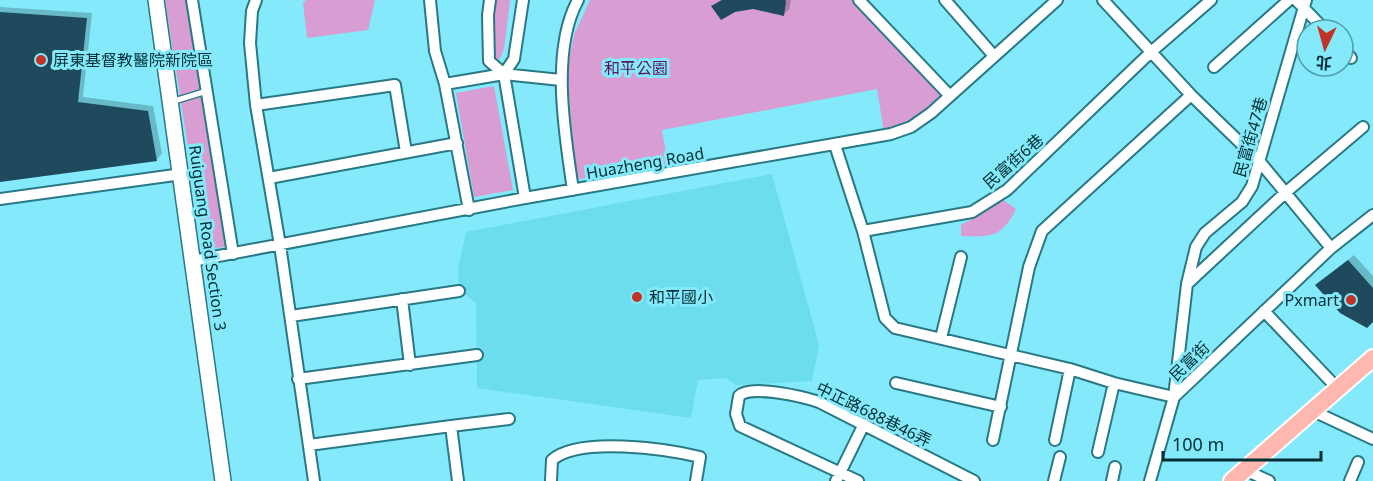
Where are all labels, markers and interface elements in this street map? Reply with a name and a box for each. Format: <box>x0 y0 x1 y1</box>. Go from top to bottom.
north arrow <box>1295 18 1355 78</box>
place label: 屏東基督教醫院新院區 <box>53 49 213 71</box>
text: 北 <box>1315 51 1333 75</box>
marker: 屏東基督教醫院新院區 <box>34 53 48 67</box>
park label: 和平公園 <box>604 57 668 79</box>
street label: 民富街47巷 <box>1228 94 1272 180</box>
street label: 民富街6巷 <box>978 129 1048 193</box>
street label: Huazheng Road <box>584 142 706 184</box>
street label: Ruiguang Road Section 3 <box>184 144 232 332</box>
place label: 和平國小 <box>649 286 713 308</box>
place label: Pxmart <box>1285 289 1339 311</box>
marker: 和平國小 <box>630 290 644 304</box>
marker: Pxmart <box>1344 293 1358 307</box>
street label: 民富街 <box>1164 336 1214 386</box>
street label: 中正路688巷46弄 <box>813 377 935 451</box>
scale bar <box>1163 424 1320 462</box>
text: 100 m <box>1172 432 1224 456</box>

